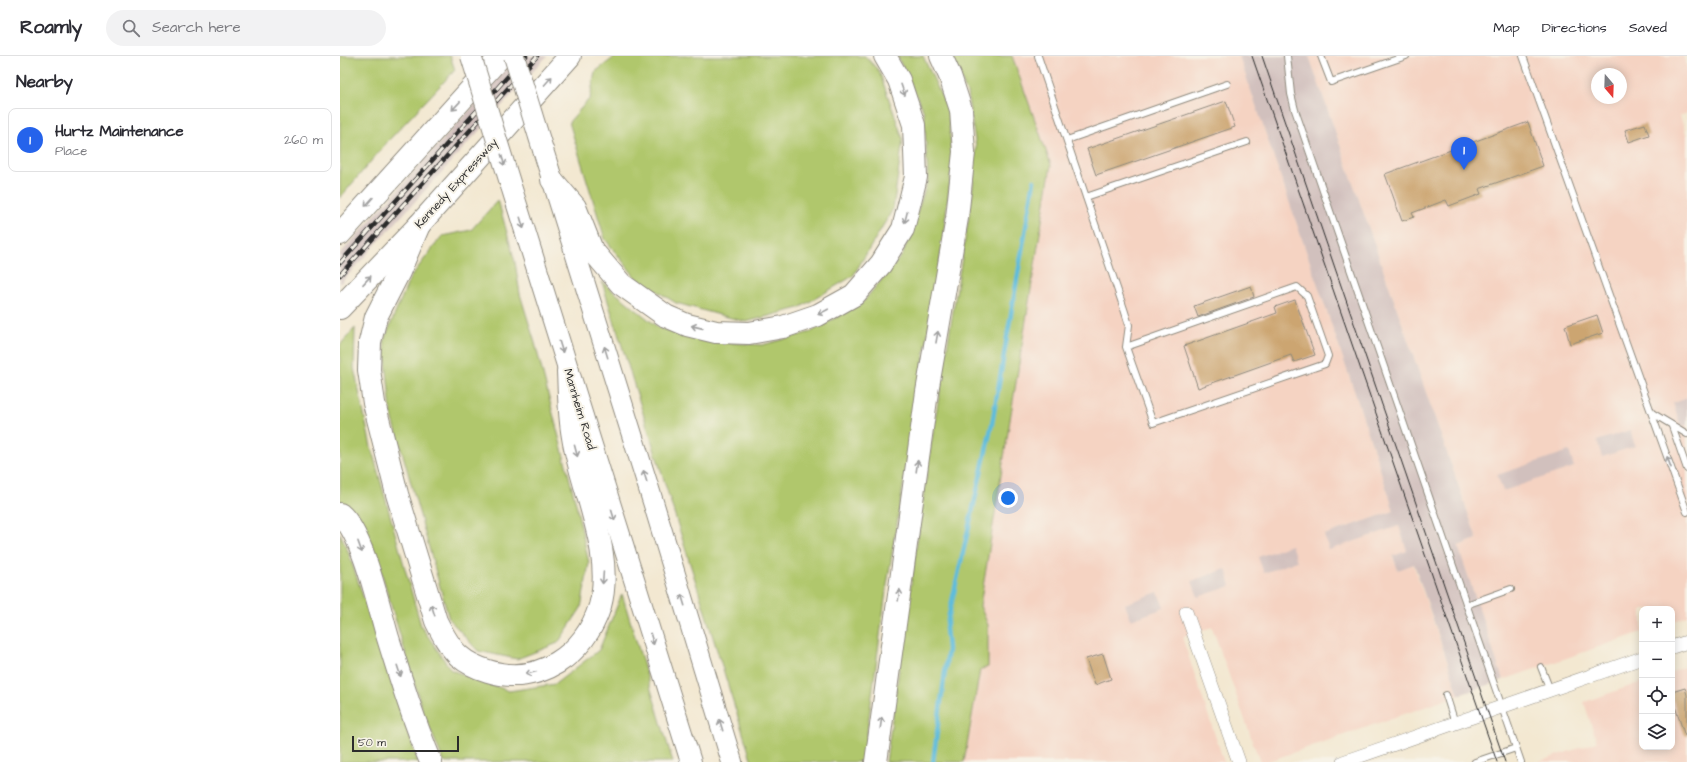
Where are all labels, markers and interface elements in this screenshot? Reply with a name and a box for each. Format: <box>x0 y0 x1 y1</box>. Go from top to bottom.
search box <box>106 10 386 46</box>
text: Roamly <box>20 14 82 41</box>
icon: search <box>120 17 142 39</box>
text: Search here <box>152 17 241 38</box>
text: Map <box>1493 18 1520 38</box>
text: Directions <box>1542 18 1607 38</box>
text: Saved <box>1629 18 1667 38</box>
north arrow <box>1591 68 1627 104</box>
text: Nearby <box>16 70 73 94</box>
one-way arrow <box>543 76 552 86</box>
one-way arrow <box>899 84 907 96</box>
one-way arrow <box>451 101 461 111</box>
text: Hurtz Maintenance <box>55 121 184 142</box>
text: 1 <box>29 131 31 149</box>
text: 260 m <box>284 131 323 149</box>
street label: Kennedy Expressway <box>411 134 503 233</box>
pin: 1 <box>1451 137 1477 170</box>
text: Place <box>55 142 87 160</box>
one-way arrow <box>500 153 507 166</box>
one-way arrow <box>364 197 373 208</box>
one-way arrow <box>902 210 909 223</box>
one-way arrow <box>519 217 526 230</box>
one-way arrow <box>362 275 372 285</box>
one-way arrow <box>817 309 829 317</box>
one-way arrow <box>691 323 704 331</box>
one-way arrow <box>933 331 941 344</box>
one-way arrow <box>558 341 565 354</box>
one-way arrow <box>602 346 609 359</box>
street label: Mannheim Road <box>559 366 600 452</box>
one-way arrow <box>573 444 581 457</box>
one-way arrow <box>1665 456 1673 468</box>
one-way arrow <box>913 460 921 473</box>
one-way arrow <box>641 470 648 483</box>
your location <box>998 488 1018 508</box>
one-way arrow <box>610 508 617 521</box>
one-way arrow <box>356 541 364 553</box>
one-way arrow <box>600 571 607 584</box>
one-way arrow <box>895 589 903 602</box>
one-way arrow <box>679 594 686 607</box>
one-way arrow <box>429 604 436 617</box>
map controls <box>1639 606 1675 750</box>
button: + <box>1639 606 1675 642</box>
one-way arrow <box>649 632 656 645</box>
button: − <box>1639 642 1675 678</box>
one-way arrow <box>395 665 403 677</box>
one-way arrow <box>525 669 538 677</box>
button: locate <box>1639 678 1675 714</box>
button: layers <box>1639 714 1675 750</box>
one-way arrow <box>877 717 885 730</box>
one-way arrow <box>717 718 724 731</box>
scale bar <box>352 734 459 753</box>
text: 50 m <box>358 735 386 750</box>

